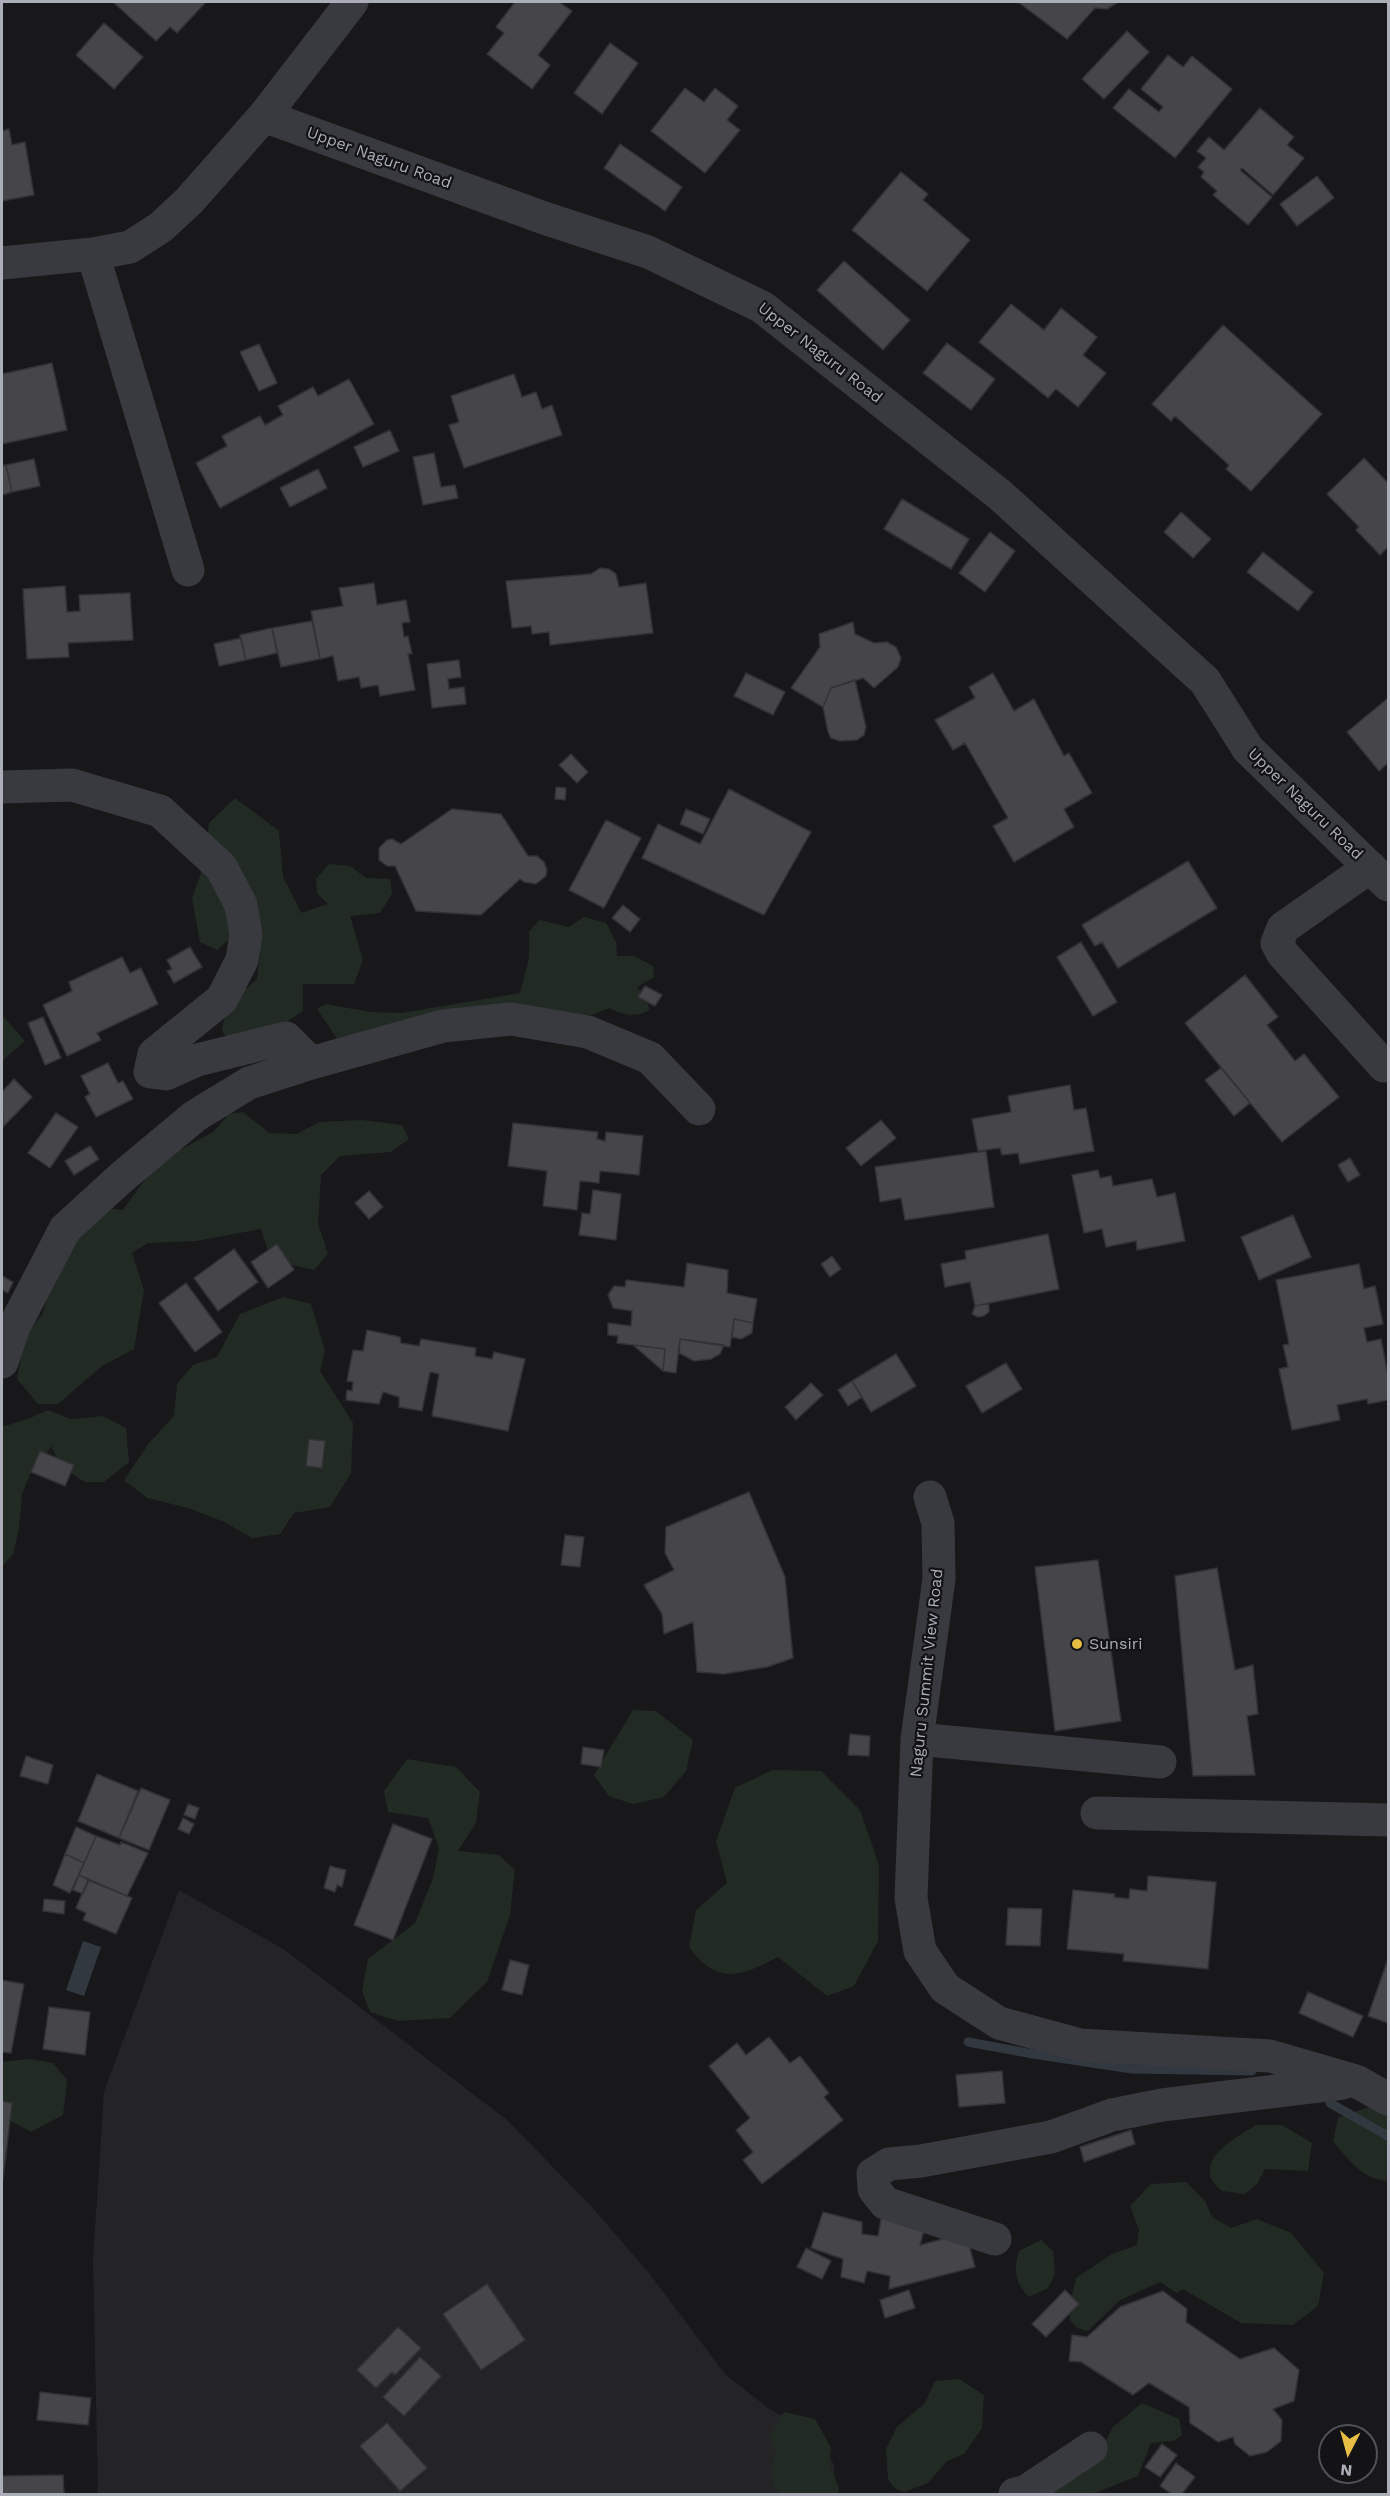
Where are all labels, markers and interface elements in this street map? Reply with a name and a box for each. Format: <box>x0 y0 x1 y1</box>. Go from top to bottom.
street label: Upper Naguru Road <box>304 123 454 193</box>
street label: Upper Naguru Road <box>754 298 886 408</box>
street label: Upper Naguru Road <box>1243 744 1367 864</box>
street label: Naguru Summit View Road <box>907 1568 947 1778</box>
place label: Sunsiri <box>1089 1634 1142 1654</box>
marker: Sunsiri <box>1070 1637 1084 1651</box>
north arrow <box>1318 2424 1378 2484</box>
text: N <box>1339 2460 1353 2480</box>

